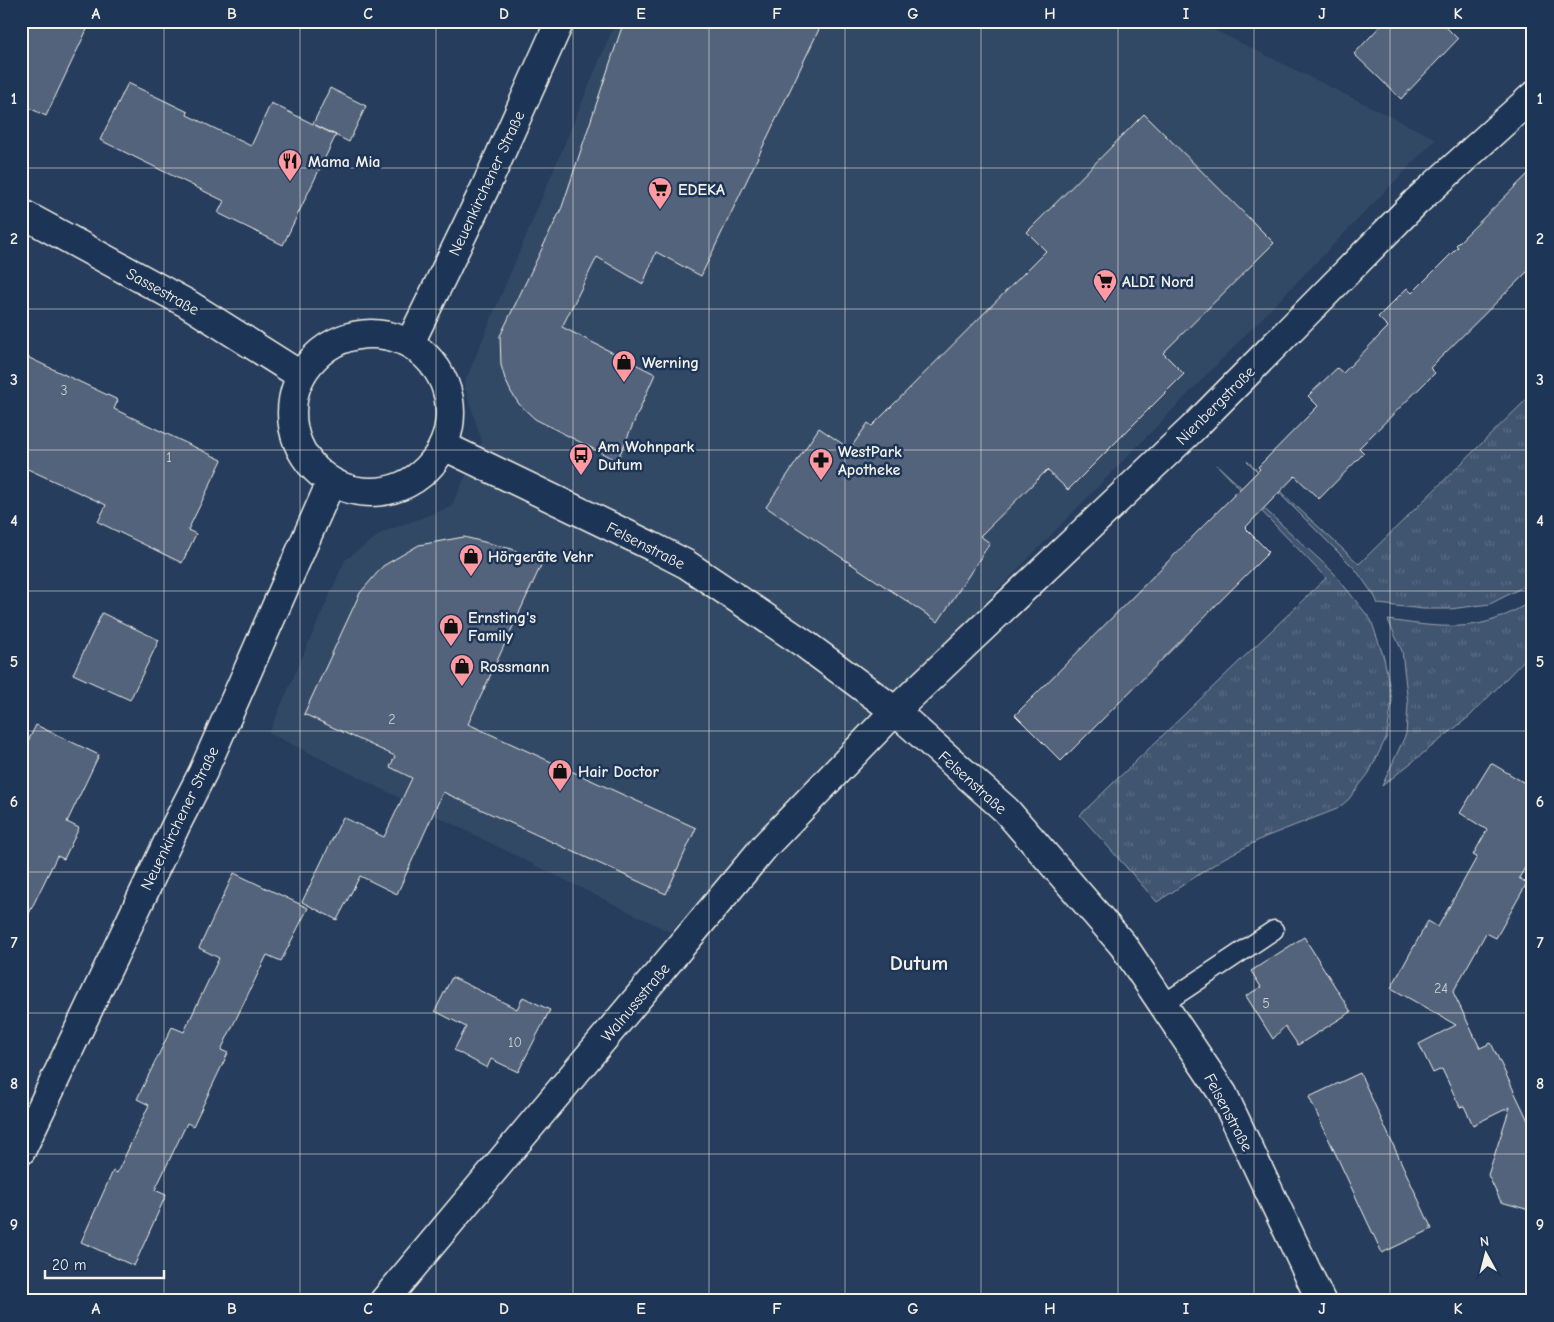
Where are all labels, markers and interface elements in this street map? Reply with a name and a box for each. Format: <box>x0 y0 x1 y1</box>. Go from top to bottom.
text: A <box>92 5 101 23</box>
text: B <box>227 5 237 23</box>
text: C <box>363 5 373 23</box>
text: D <box>499 5 509 23</box>
text: E <box>636 5 646 23</box>
text: F <box>772 5 782 23</box>
text: G <box>907 5 919 23</box>
text: H <box>1044 5 1056 23</box>
text: I <box>1183 5 1189 23</box>
text: J <box>1318 5 1326 23</box>
text: K <box>1453 5 1463 23</box>
text: 1 <box>11 90 17 108</box>
text: 1 <box>1537 90 1543 108</box>
street label: Neuenkirchener Straße <box>445 108 528 259</box>
restaurant icon: Mama Mia <box>277 148 303 182</box>
place label: Mama Mia <box>308 153 381 171</box>
supermarket icon: EDEKA <box>647 176 673 210</box>
place label: EDEKA <box>678 181 725 199</box>
text: 2 <box>10 230 18 248</box>
text: 2 <box>1536 230 1544 248</box>
street label: Sassestraße <box>123 265 202 319</box>
supermarket icon: ALDI Nord <box>1092 268 1118 302</box>
place label: ALDI Nord <box>1122 273 1194 291</box>
shop icon: Werning <box>611 349 637 383</box>
place label: Werning <box>642 354 699 372</box>
street label: Nienbergstraße <box>1173 363 1259 449</box>
text: 3 <box>10 371 18 389</box>
text: 3 <box>1536 371 1544 389</box>
house number: 3 <box>60 382 68 399</box>
place label: Am Wohnpark Dutum <box>598 438 694 474</box>
bus stop icon: Am Wohnpark Dutum <box>568 442 594 476</box>
place label: WestPark Apotheke <box>838 443 902 479</box>
pharmacy icon: WestPark Apotheke <box>808 447 834 481</box>
house number: 1 <box>166 449 172 466</box>
text: 4 <box>10 512 18 530</box>
text: 4 <box>1536 512 1544 530</box>
street label: Felsenstraße <box>603 519 688 573</box>
shop icon: Hörgeräte Vehr <box>458 543 484 577</box>
place label: Hörgeräte Vehr <box>488 548 594 566</box>
place label: Ernsting's Family <box>468 609 536 645</box>
shop icon: Ernsting's Family <box>438 613 464 647</box>
text: 5 <box>10 653 18 671</box>
shop icon: Rossmann <box>449 653 475 687</box>
text: 5 <box>1536 653 1544 671</box>
place label: Rossmann <box>480 658 549 676</box>
house number: 2 <box>388 711 396 728</box>
street label: Neuenkirchener Straße <box>137 744 223 893</box>
street label: Felsenstraße <box>935 748 1010 818</box>
shop icon: Hair Doctor <box>547 758 573 792</box>
place label: Hair Doctor <box>578 763 659 781</box>
text: 6 <box>10 793 18 811</box>
text: 6 <box>1536 793 1544 811</box>
text: 7 <box>10 934 18 952</box>
text: 7 <box>1536 934 1544 952</box>
district label: Dutum <box>890 951 948 975</box>
street label: Walnussstraße <box>598 960 674 1046</box>
house number: 24 <box>1434 980 1448 997</box>
house number: 5 <box>1262 995 1270 1012</box>
house number: 10 <box>508 1034 522 1051</box>
street label: Felsenstraße <box>1200 1071 1256 1154</box>
text: 8 <box>10 1075 18 1093</box>
text: 8 <box>1536 1075 1544 1093</box>
text: 9 <box>10 1216 18 1234</box>
text: 9 <box>1536 1216 1544 1234</box>
north arrow <box>1462 1230 1512 1280</box>
text: N <box>1479 1233 1490 1251</box>
scale bar <box>45 1247 164 1279</box>
text: 20 m <box>52 1256 86 1274</box>
text: A <box>92 1300 101 1318</box>
text: B <box>227 1300 237 1318</box>
text: C <box>363 1300 373 1318</box>
text: D <box>499 1300 509 1318</box>
text: E <box>636 1300 646 1318</box>
text: F <box>772 1300 782 1318</box>
text: G <box>907 1300 919 1318</box>
text: H <box>1044 1300 1056 1318</box>
text: I <box>1183 1300 1189 1318</box>
text: J <box>1318 1300 1326 1318</box>
text: K <box>1453 1300 1463 1318</box>

